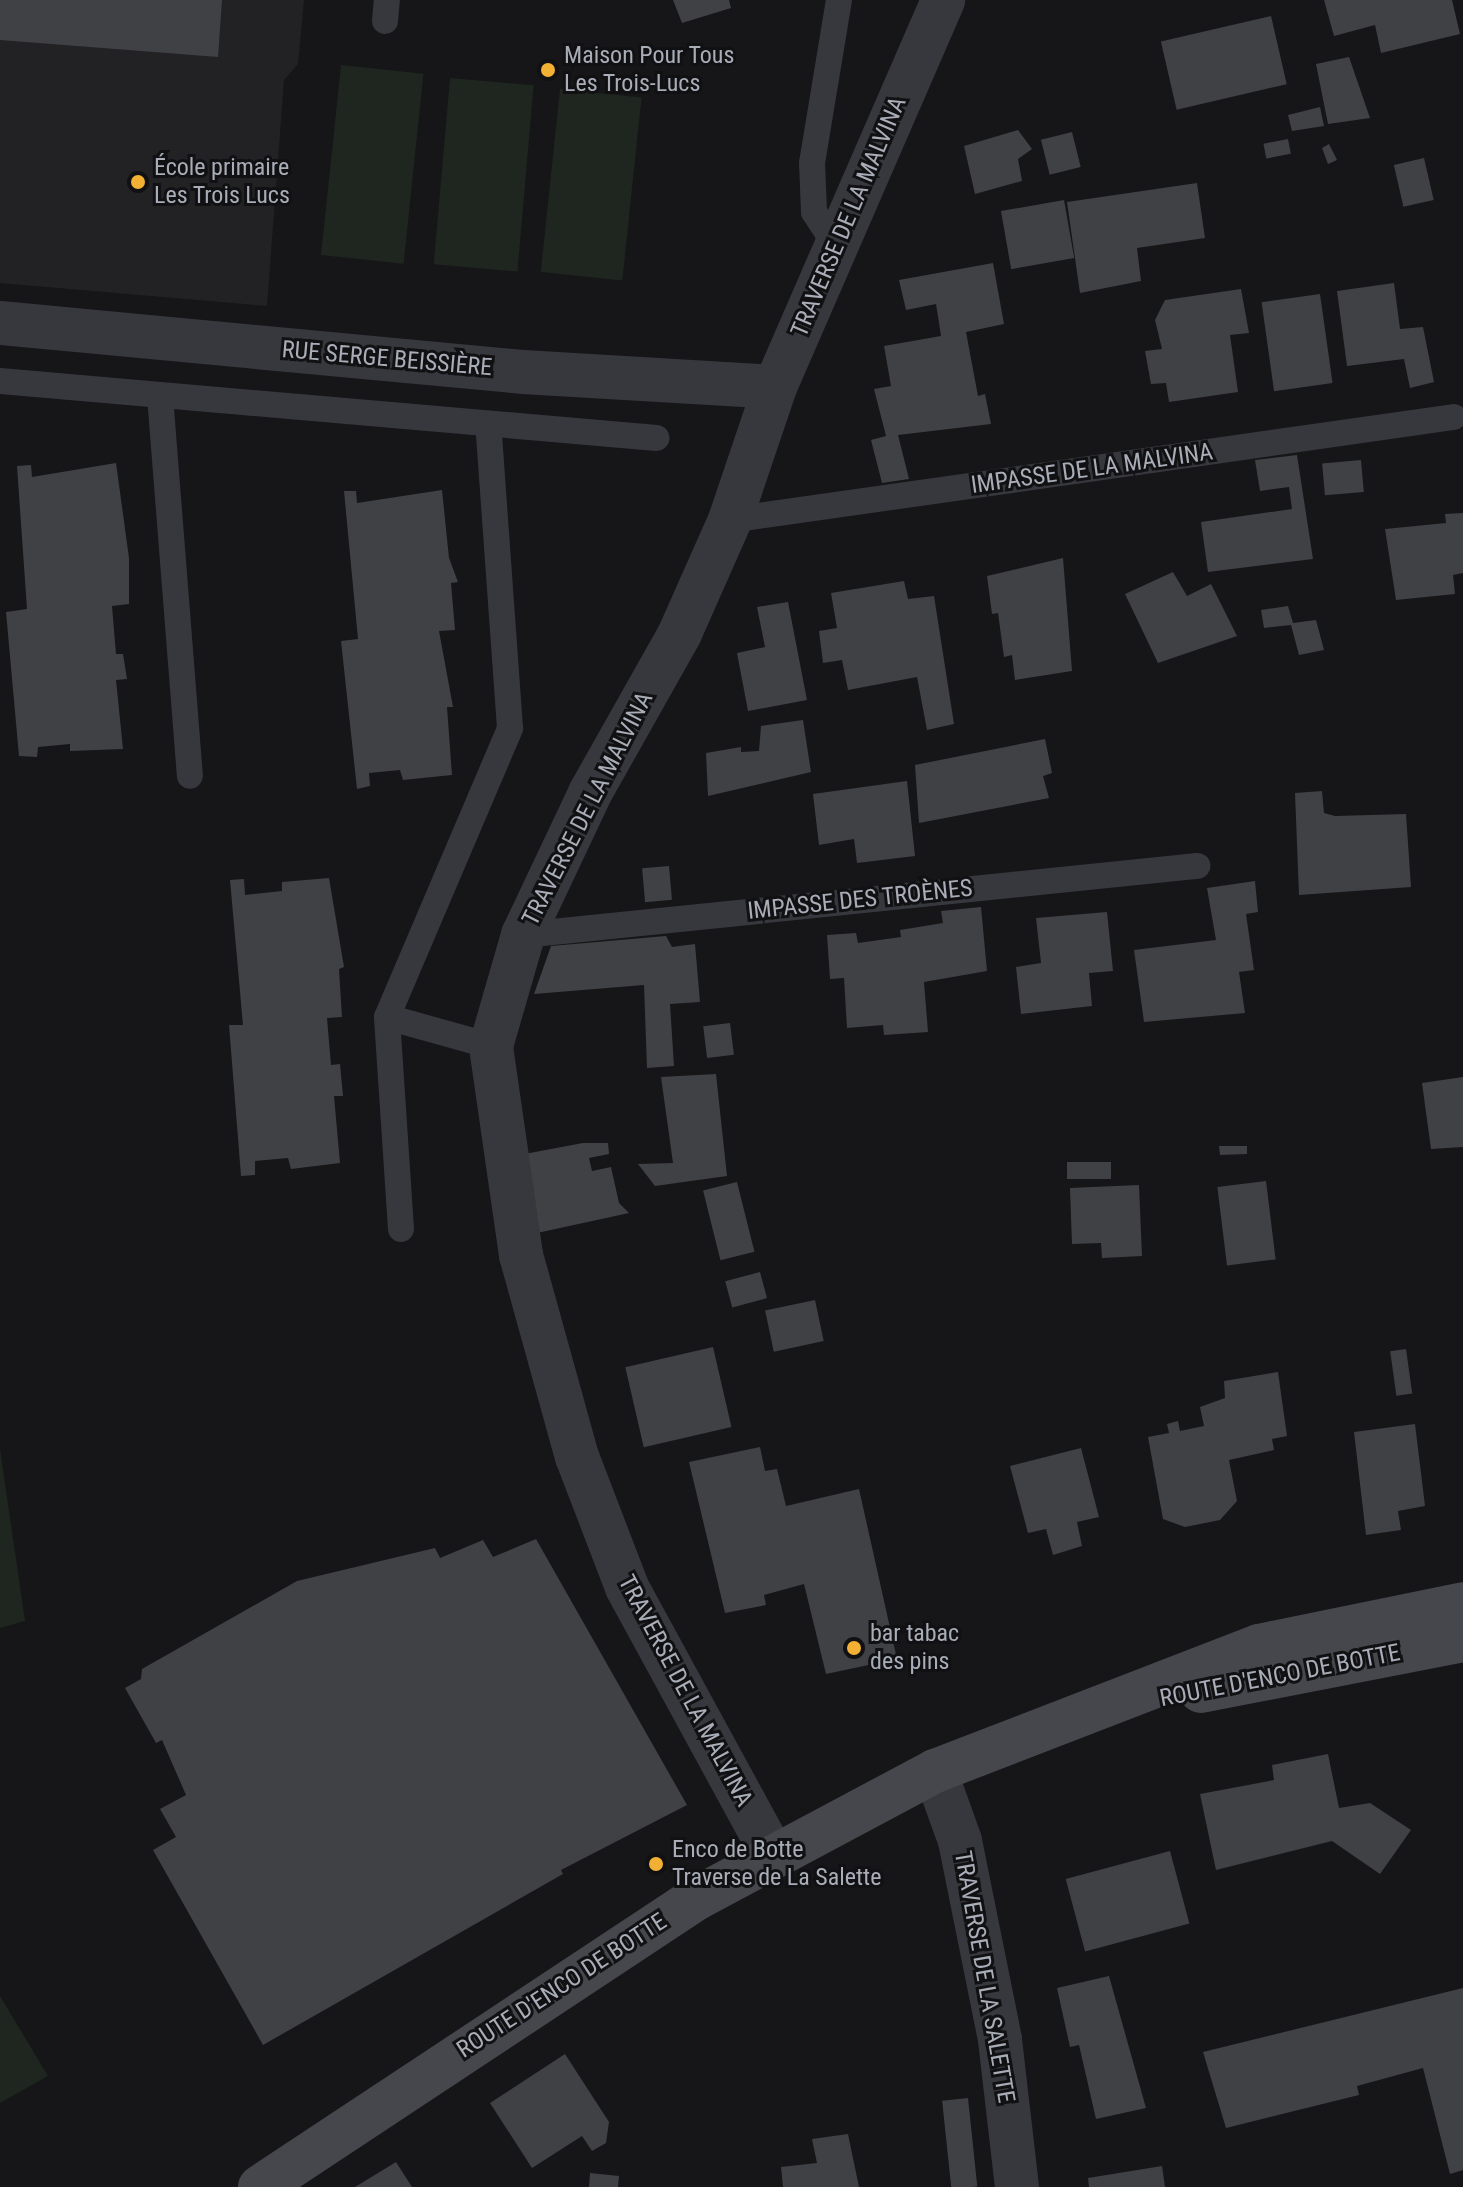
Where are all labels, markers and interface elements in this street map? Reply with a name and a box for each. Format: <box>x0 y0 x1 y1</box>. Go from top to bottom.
place label: Maison Pour Tous Les Trois-Lucs <box>564 42 735 98</box>
marker: Maison Pour Tous Les Trois-Lucs <box>539 61 557 79</box>
street label: TRAVERSE DE LA MALVINA <box>785 93 913 341</box>
place label: École primaire Les Trois Lucs <box>154 154 290 210</box>
marker: École primaire Les Trois Lucs <box>129 173 147 191</box>
street label: RUE SERGE BEISSIÈRE <box>281 335 493 383</box>
street label: IMPASSE DE LA MALVINA <box>969 438 1215 500</box>
street label: TRAVERSE DE LA MALVINA <box>517 687 659 931</box>
street label: IMPASSE DES TROÈNES <box>746 874 974 926</box>
street label: TRAVERSE DE LA MALVINA <box>612 1570 758 1812</box>
place label: bar tabac des pins <box>870 1620 959 1676</box>
marker: bar tabac des pins <box>845 1639 863 1657</box>
street label: ROUTE D'ENCO DE BOTTE <box>1157 1639 1403 1713</box>
place label: Enco de Botte Traverse de La Salette <box>672 1836 881 1892</box>
street label: TRAVERSE DE LA SALETTE <box>948 1849 1020 2105</box>
marker: Enco de Botte Traverse de La Salette <box>647 1855 665 1873</box>
street label: ROUTE D'ENCO DE BOTTE <box>452 1907 672 2065</box>

